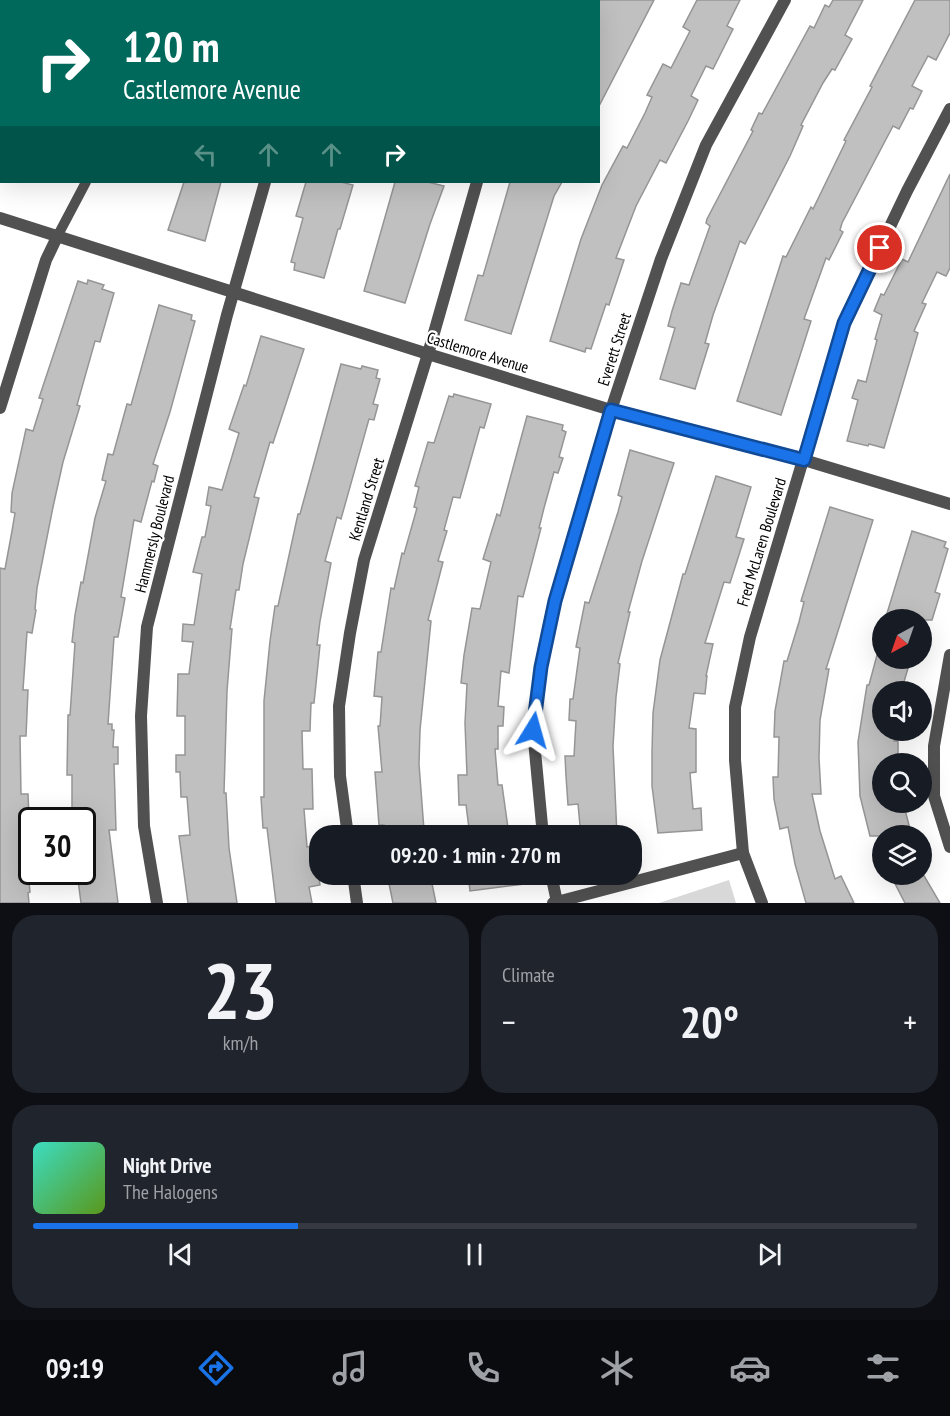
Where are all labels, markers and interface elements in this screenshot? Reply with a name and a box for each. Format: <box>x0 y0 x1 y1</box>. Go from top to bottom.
text: 120 m <box>123 19 220 74</box>
icon: right <box>24 24 102 102</box>
text: Castlemore Avenue <box>123 72 301 106</box>
icon: left <box>189 138 222 171</box>
icon: ahead <box>252 138 285 171</box>
icon: ahead <box>315 138 348 171</box>
icon: right <box>378 138 411 171</box>
pin <box>854 222 905 273</box>
icon: arrive <box>863 231 896 264</box>
street label: Everett Street <box>593 309 635 388</box>
street label: Castlemore Avenue <box>425 327 531 377</box>
street label: Kentland Street <box>344 454 388 543</box>
street label: Hammersly Boulevard <box>130 473 178 595</box>
street label: Fred McLaren Boulevard <box>732 475 790 609</box>
north arrow <box>872 609 932 669</box>
map controls <box>872 609 932 885</box>
button: sound <box>872 681 932 741</box>
position arrow <box>501 698 565 762</box>
button: search <box>872 753 932 813</box>
speed limit sign: 30 <box>18 807 96 885</box>
button: layers <box>872 825 932 885</box>
text: 09:20 · 1 min · 270 m <box>390 841 561 869</box>
text: 23 <box>203 940 278 1041</box>
text: Climate <box>502 962 555 988</box>
text: 20° <box>680 992 739 1050</box>
text: − <box>502 1000 516 1043</box>
text: + <box>903 1000 917 1043</box>
text: km/h <box>223 1030 258 1056</box>
text: Night Drive <box>123 1151 212 1179</box>
text: The Halogens <box>123 1179 218 1205</box>
icon: previous <box>164 1238 197 1271</box>
icon: pause <box>458 1238 491 1271</box>
icon: next <box>753 1238 786 1271</box>
icon: directions <box>195 1347 237 1389</box>
icon: music <box>329 1347 371 1389</box>
icon: phone <box>462 1347 504 1389</box>
icon: climate <box>596 1347 638 1389</box>
icon: car <box>729 1347 771 1389</box>
icon: filters <box>862 1347 904 1389</box>
text: 09:19 <box>46 1351 104 1385</box>

